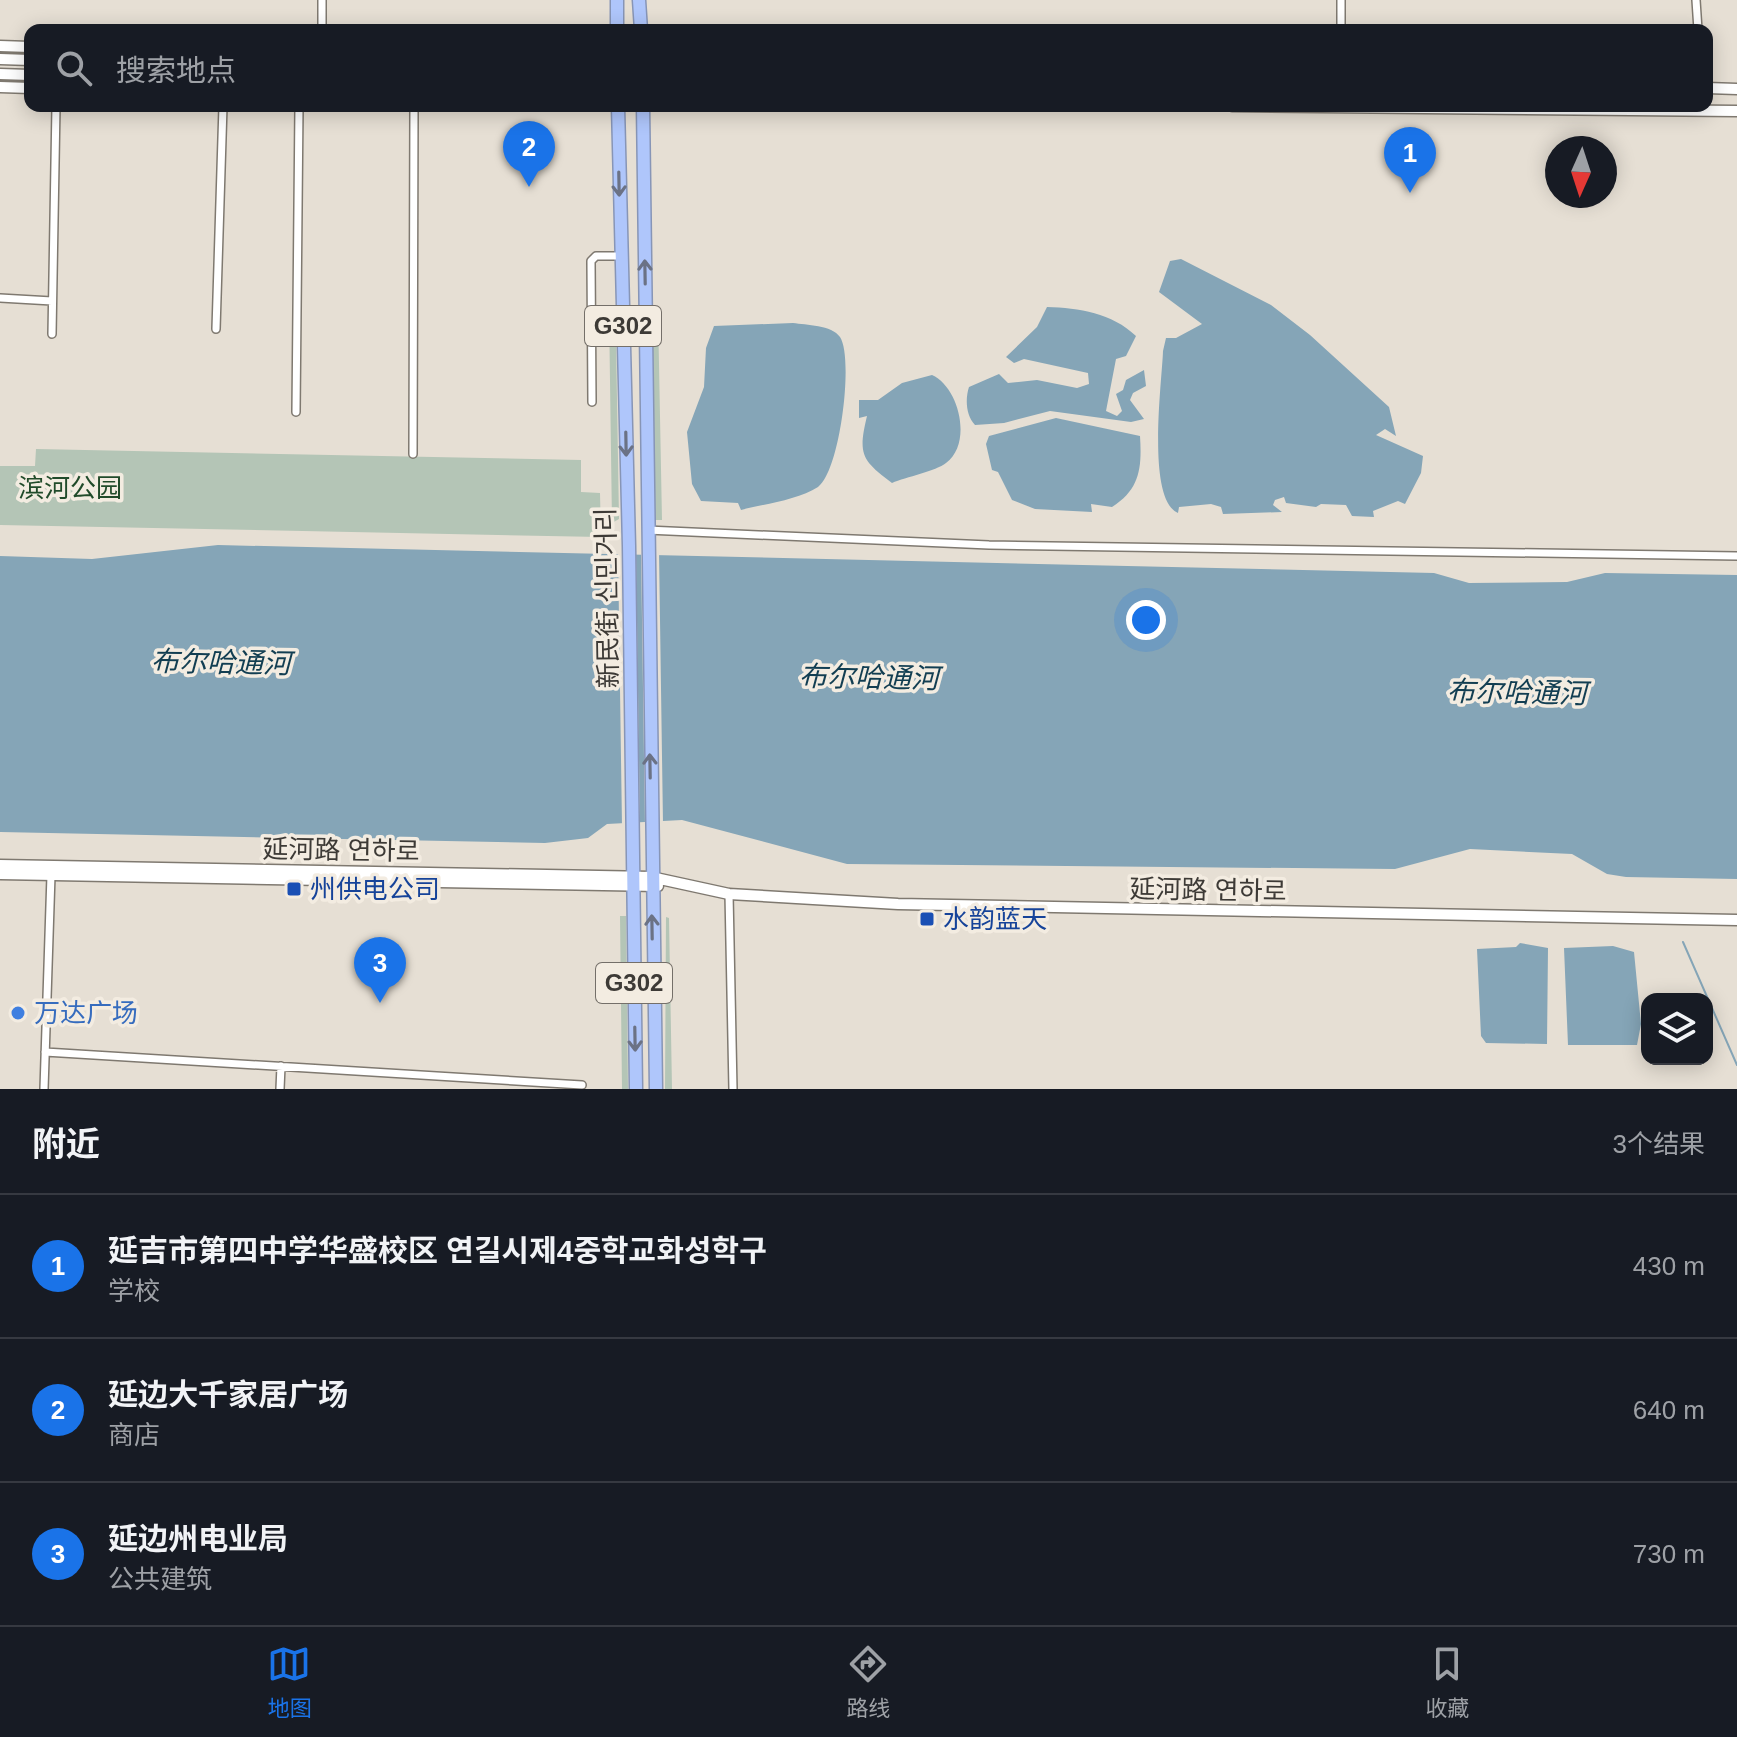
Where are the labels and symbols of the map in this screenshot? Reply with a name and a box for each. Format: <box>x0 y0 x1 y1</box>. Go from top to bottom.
pin: 2 <box>503 121 555 187</box>
pin: 1 <box>1384 127 1436 193</box>
north arrow <box>1545 136 1617 208</box>
one-way arrow <box>612 170 627 197</box>
one-way arrow <box>637 259 653 286</box>
road number: G302 <box>585 306 661 346</box>
one-way arrow <box>618 430 634 457</box>
park label: 滨河公园 <box>18 473 122 503</box>
street label: 新民街 신민거리 <box>590 507 624 689</box>
your location <box>1126 600 1166 640</box>
water label: 布尔哈通河 <box>151 646 296 679</box>
water label: 布尔哈通河 <box>799 661 944 694</box>
water label: 布尔哈通河 <box>1447 676 1592 709</box>
one-way arrow <box>642 753 658 780</box>
street label: 延河路 연하로 <box>262 834 420 866</box>
place label: 州供电公司 <box>310 874 440 904</box>
street label: 延河路 연하로 <box>1129 874 1287 906</box>
marker: 州供电公司 <box>285 880 303 898</box>
place label: 水韵蓝天 <box>943 904 1047 934</box>
marker: 水韵蓝天 <box>918 910 936 928</box>
one-way arrow <box>645 914 660 941</box>
pin: 3 <box>354 937 406 1003</box>
road number: G302 <box>596 963 672 1003</box>
place label: 万达广场 <box>34 998 138 1028</box>
marker: 万达广场 <box>9 1004 27 1022</box>
one-way arrow <box>627 1025 643 1052</box>

